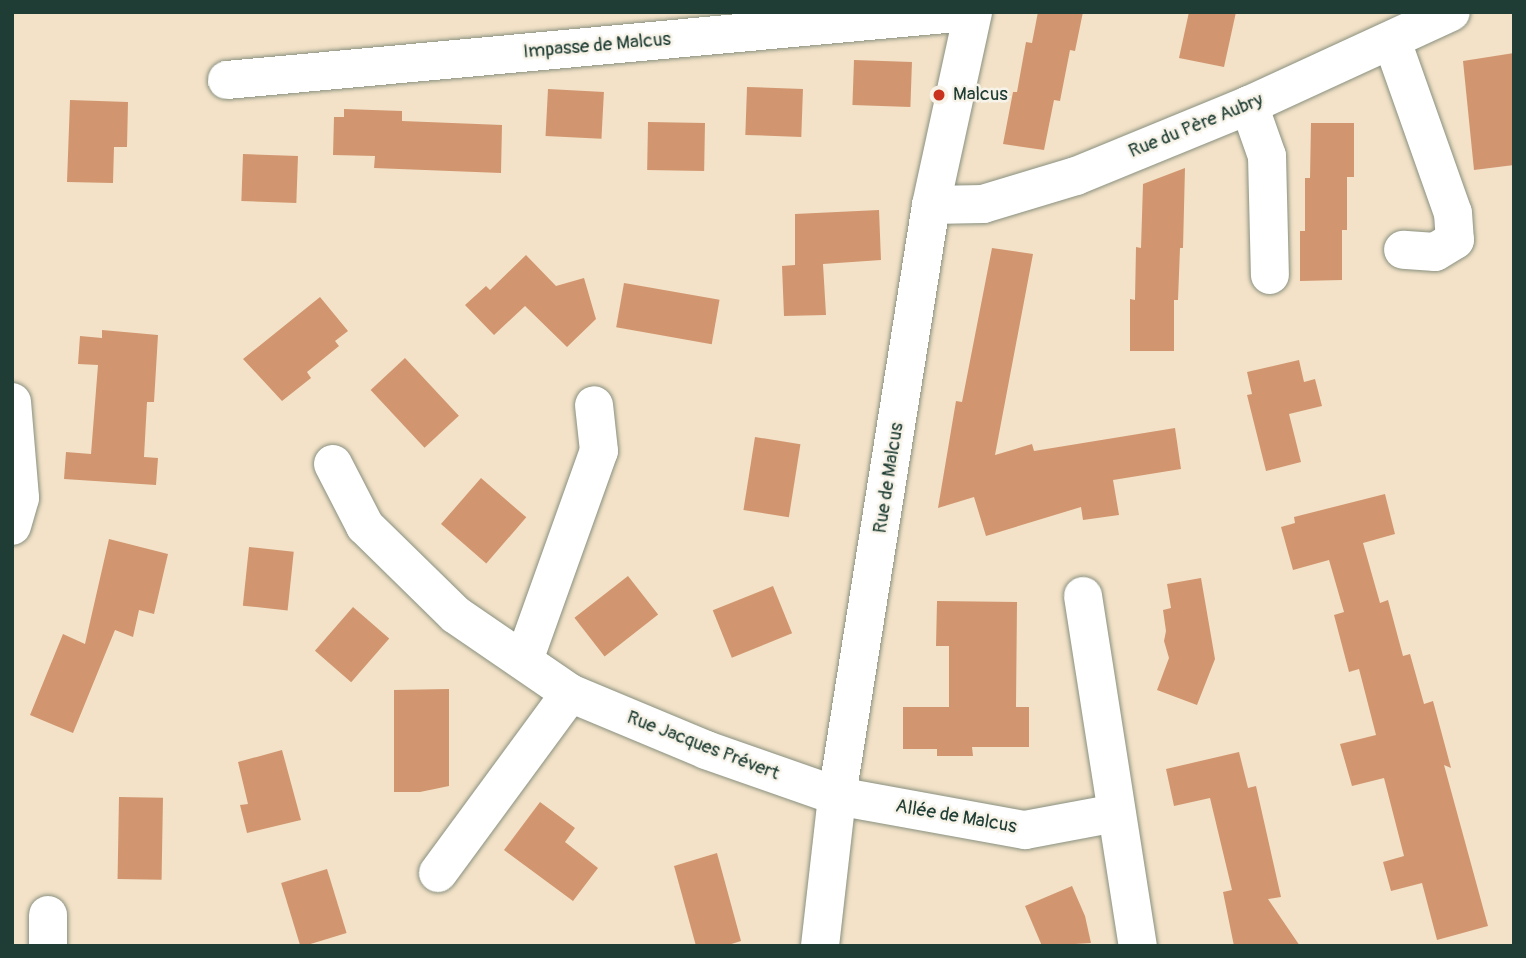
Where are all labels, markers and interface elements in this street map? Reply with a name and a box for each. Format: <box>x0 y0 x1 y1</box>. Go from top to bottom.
street label: Impasse de Malcus <box>522 28 672 64</box>
place label: Malcus <box>953 84 1008 106</box>
marker: Malcus <box>931 87 947 103</box>
street label: Rue du Père Aubry <box>1125 89 1267 163</box>
street label: Rue de Malcus <box>869 421 909 535</box>
street label: Rue Jacques Prévert <box>624 706 782 786</box>
street label: Allée de Malcus <box>894 795 1018 839</box>

